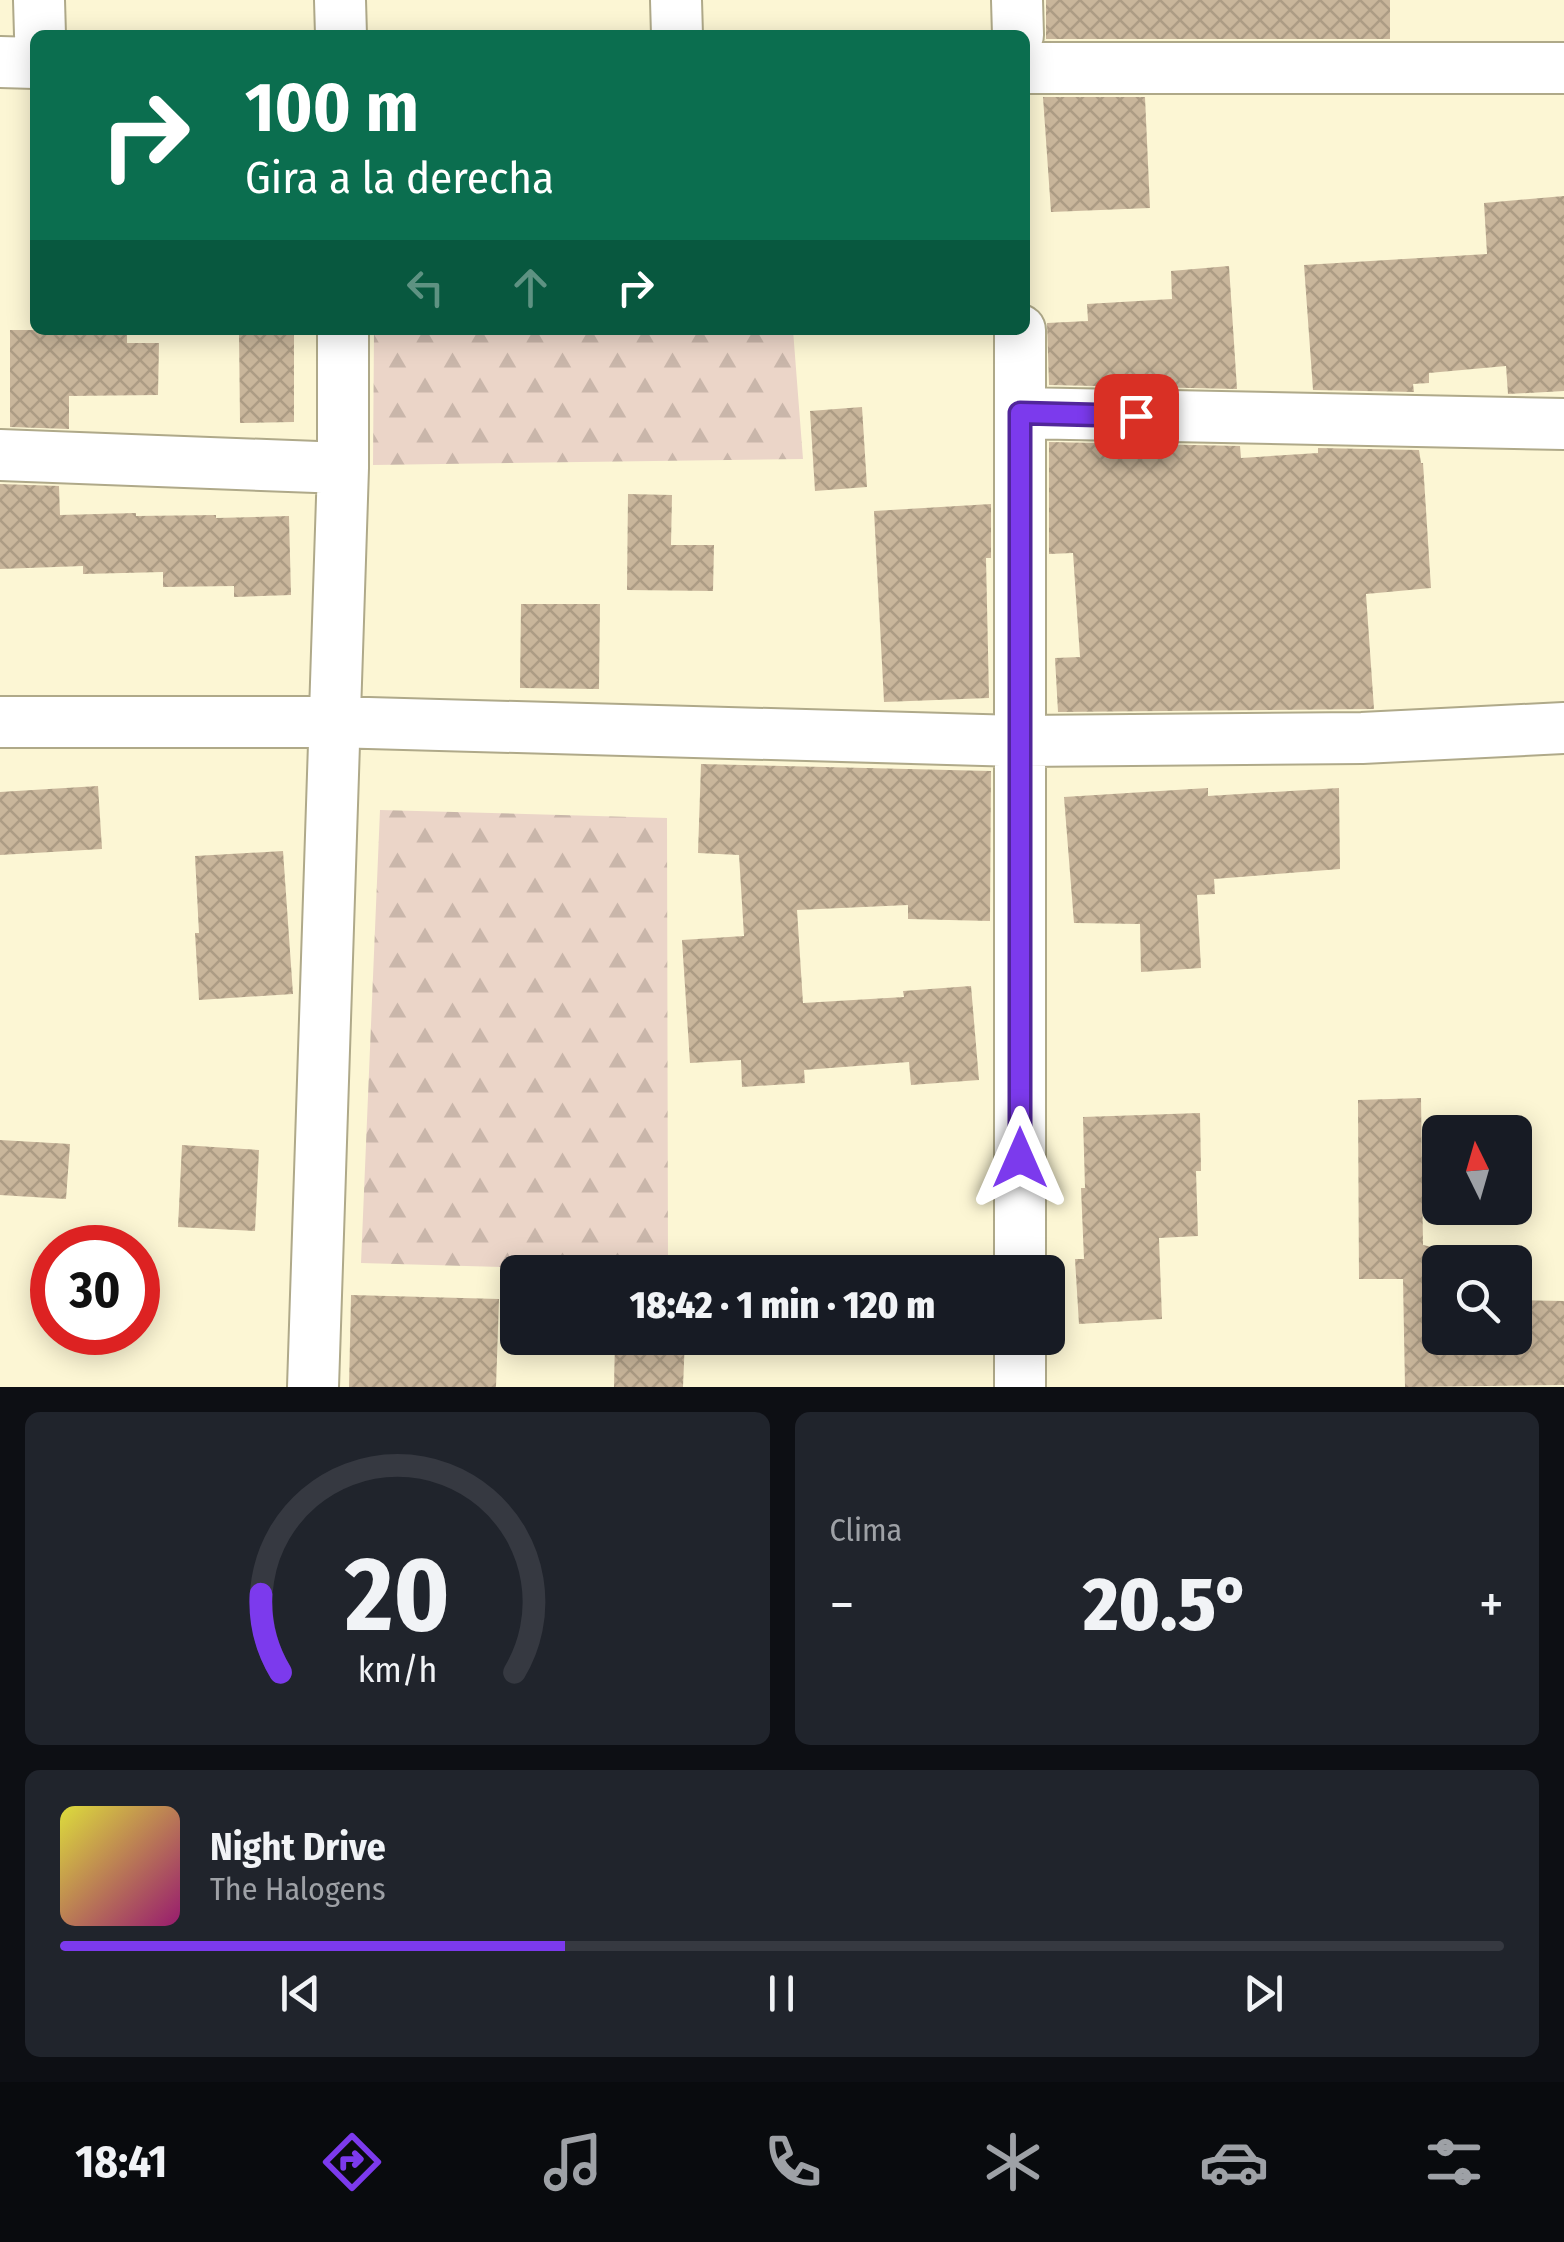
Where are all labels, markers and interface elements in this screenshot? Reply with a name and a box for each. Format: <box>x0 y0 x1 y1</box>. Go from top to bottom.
text: 100 m <box>245 66 419 150</box>
icon: right <box>80 70 210 200</box>
text: Gira a la derecha <box>245 151 554 205</box>
icon: left <box>398 260 453 315</box>
icon: ahead <box>503 260 558 315</box>
icon: right <box>608 260 663 315</box>
pin <box>1094 374 1179 459</box>
icon: arrive <box>1109 389 1164 444</box>
position arrow <box>968 1106 1072 1210</box>
north arrow <box>1422 1115 1532 1225</box>
map controls <box>1422 1115 1532 1355</box>
speed limit sign: 30 <box>30 1225 160 1355</box>
button: search <box>1422 1245 1532 1355</box>
text: 18:42 · 1 min · 120 m <box>630 1282 935 1328</box>
text: Clima <box>830 1511 902 1549</box>
text: 20 <box>344 1533 450 1658</box>
text: 20.5° <box>1083 1560 1250 1650</box>
text: − <box>830 1572 854 1638</box>
text: + <box>1479 1572 1504 1638</box>
text: km/h <box>357 1649 437 1691</box>
text: Night Drive <box>210 1824 386 1870</box>
text: The Halogens <box>210 1870 386 1908</box>
icon: previous <box>273 1966 328 2021</box>
icon: pause <box>754 1966 809 2021</box>
icon: next <box>1236 1966 1291 2021</box>
icon: directions <box>317 2127 387 2197</box>
icon: music <box>538 2127 608 2197</box>
icon: phone <box>758 2127 828 2197</box>
icon: climate <box>978 2127 1048 2197</box>
icon: car <box>1199 2127 1269 2197</box>
icon: filters <box>1419 2127 1489 2197</box>
text: 18:41 <box>75 2135 167 2189</box>

